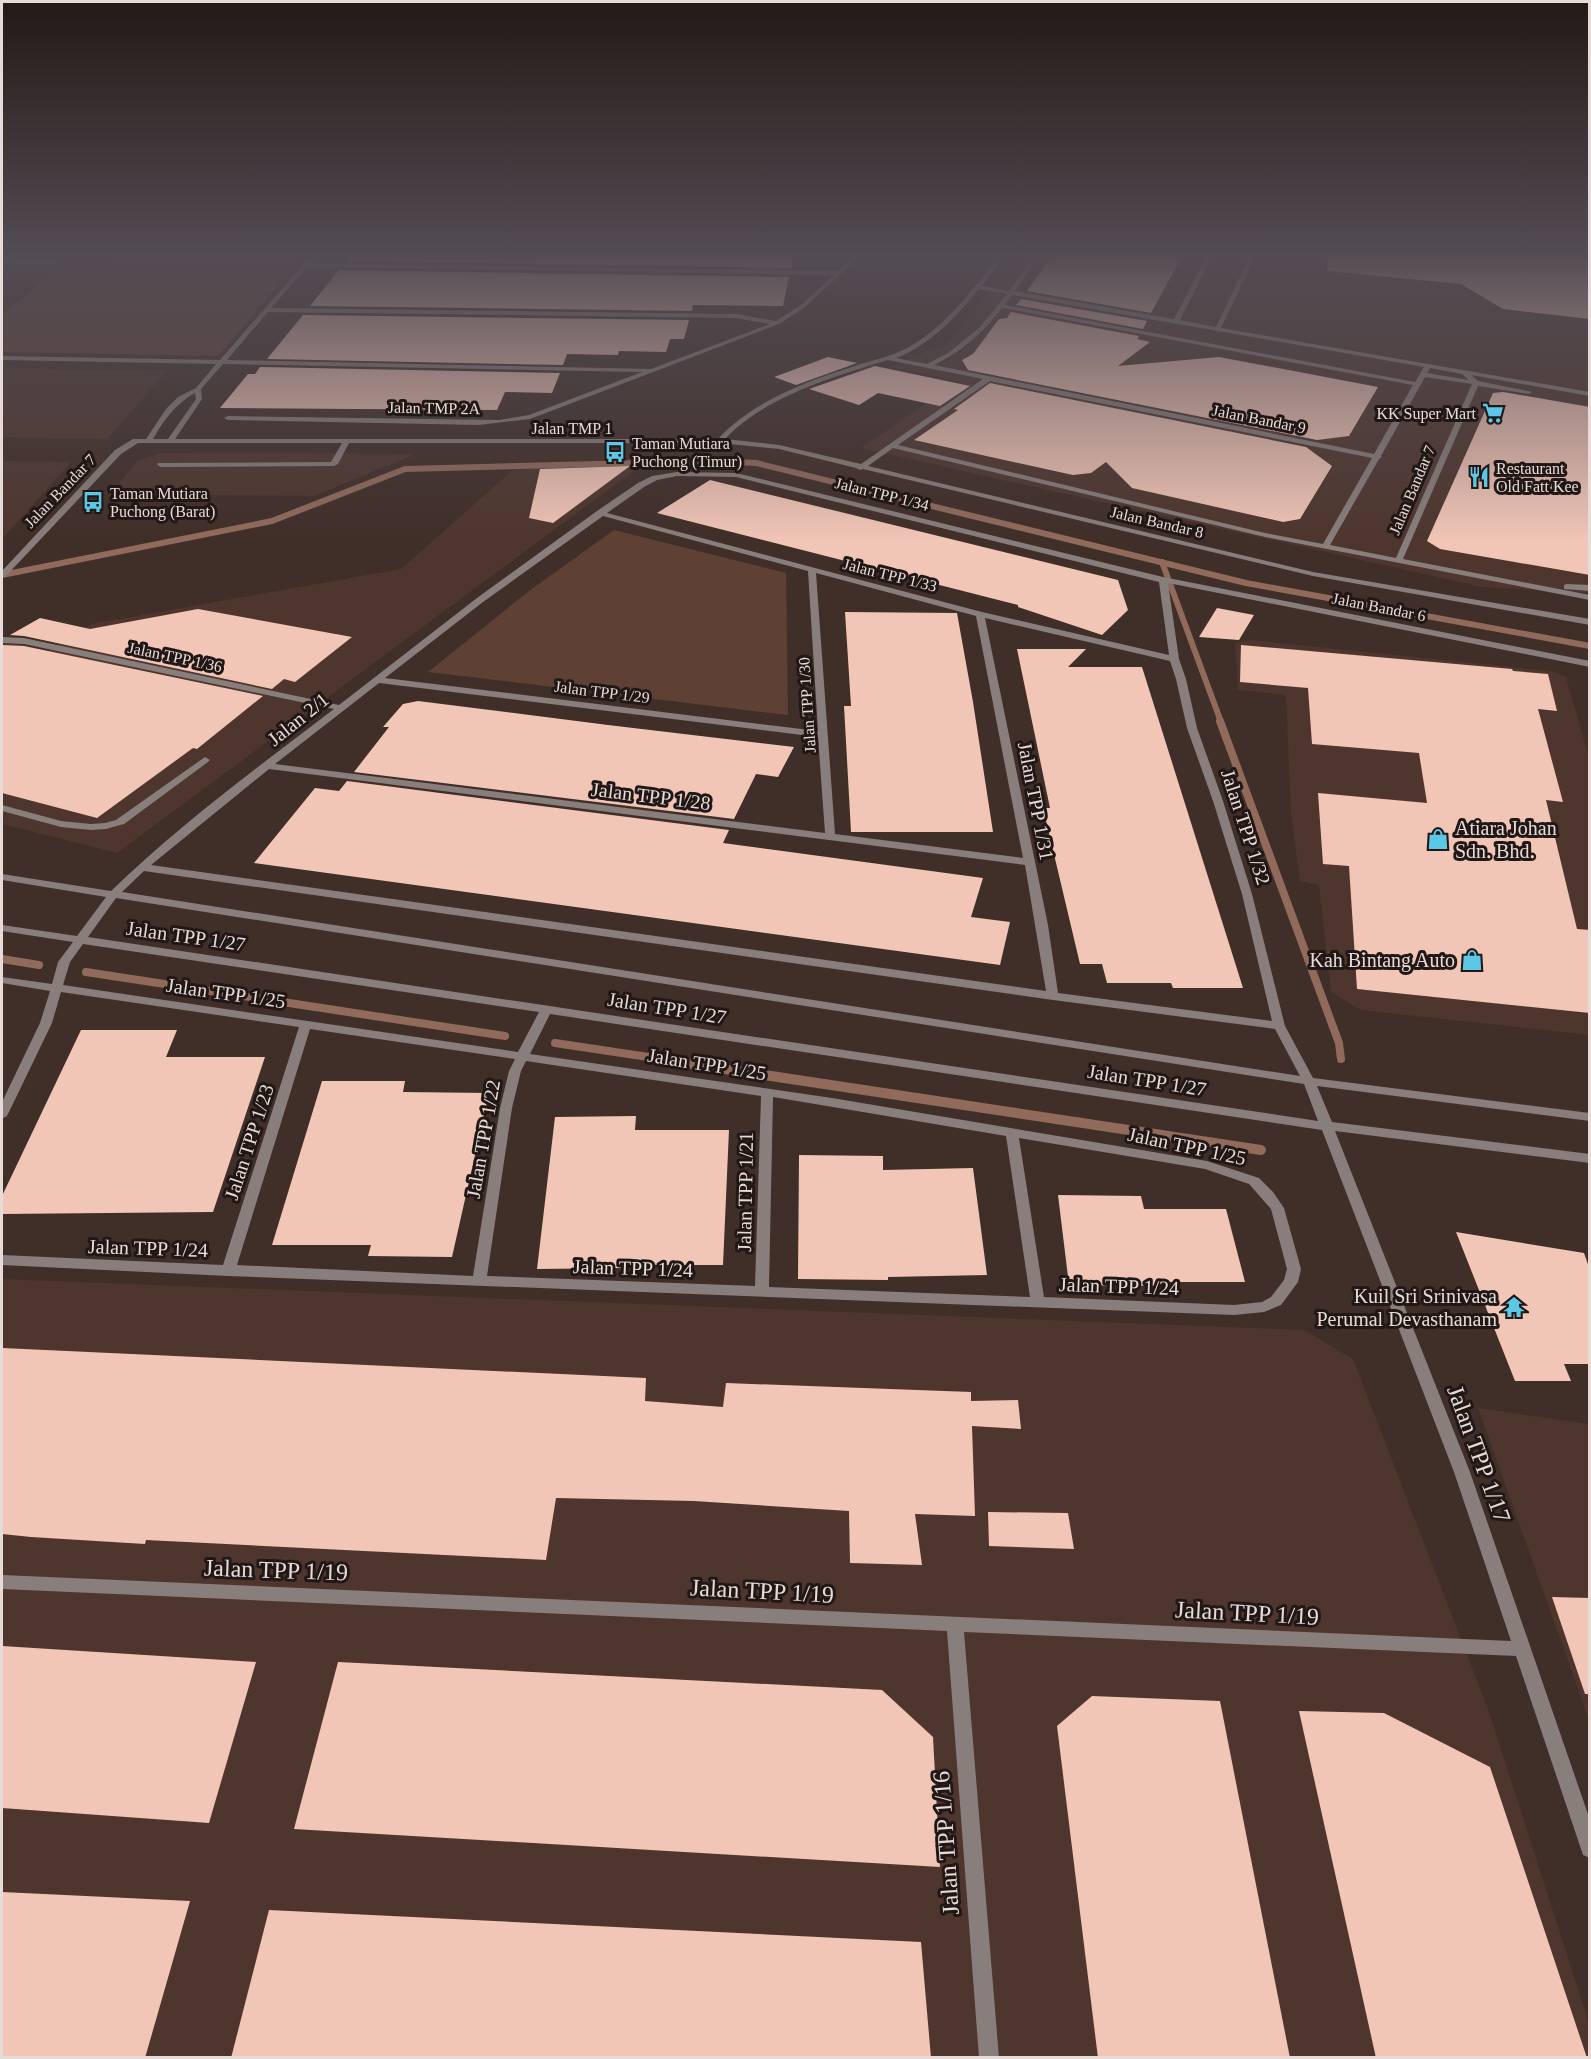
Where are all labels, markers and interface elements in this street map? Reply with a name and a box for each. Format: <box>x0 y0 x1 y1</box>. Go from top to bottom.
street label: Jalan TMP 2A <box>388 399 481 417</box>
supermarket icon: KK Super Mart <box>1481 401 1505 425</box>
street label: Jalan Bandar 9 <box>1211 402 1307 436</box>
place label: KK Super Mart <box>1376 405 1477 423</box>
street label: Jalan TMP 1 <box>532 420 612 437</box>
place label: Taman Mutiara Puchong (Timur) <box>632 435 742 471</box>
bus stop icon: Taman Mutiara Puchong (Timur) <box>603 440 627 464</box>
street label: Jalan Bandar 7 <box>1386 443 1438 537</box>
street label: Jalan Bandar 7 <box>21 451 99 531</box>
place label: Restaurant Old Fatt Kee <box>1496 460 1579 495</box>
restaurant icon: Restaurant Old Fatt Kee <box>1467 465 1491 489</box>
street label: Jalan TPP 1/34 <box>833 474 931 514</box>
place label: Taman Mutiara Puchong (Barat) <box>110 485 215 521</box>
bus stop icon: Taman Mutiara Puchong (Barat) <box>81 490 105 514</box>
street label: Jalan Bandar 8 <box>1109 503 1205 541</box>
street label: Jalan TPP 1/33 <box>841 555 939 595</box>
street label: Jalan Bandar 6 <box>1331 590 1427 624</box>
street label: Jalan TPP 1/36 <box>126 639 224 675</box>
street label: Jalan TPP 1/30 <box>795 657 819 753</box>
street label: Jalan TPP 1/29 <box>553 678 651 706</box>
street label: Jalan 2/1 <box>263 688 333 750</box>
street label: Jalan TPP 1/31 <box>1014 740 1058 862</box>
street label: Jalan TPP 1/32 <box>1217 767 1275 887</box>
street label: Jalan TPP 1/28 <box>590 778 712 814</box>
place label: Atiara Johan Sdn. Bhd. <box>1455 817 1557 862</box>
shop icon: Atiara Johan Sdn. Bhd. <box>1426 827 1450 851</box>
street label: Jalan TPP 1/27 <box>125 917 247 955</box>
shop icon: Kah Bintang Auto <box>1460 948 1484 972</box>
place label: Kah Bintang Auto <box>1309 949 1455 972</box>
street label: Jalan TPP 1/25 <box>165 974 287 1012</box>
street label: Jalan TPP 1/27 <box>606 988 728 1028</box>
street label: Jalan TPP 1/25 <box>646 1044 768 1084</box>
street label: Jalan TPP 1/27 <box>1086 1060 1208 1100</box>
street label: Jalan TPP 1/22 <box>462 1078 504 1200</box>
street label: Jalan TPP 1/23 <box>220 1082 278 1202</box>
street label: Jalan TPP 1/25 <box>1126 1123 1248 1169</box>
street label: Jalan TPP 1/21 <box>733 1132 757 1252</box>
street label: Jalan TPP 1/24 <box>88 1235 208 1261</box>
street label: Jalan TPP 1/24 <box>573 1255 693 1281</box>
street label: Jalan TPP 1/24 <box>1059 1273 1179 1299</box>
place label: Kuil Sri Srinivasa Perumal Devasthanam <box>1317 1285 1497 1330</box>
temple icon: Kuil Sri Srinivasa Perumal Devasthanam <box>1502 1295 1526 1319</box>
street label: Jalan TPP 1/17 <box>1442 1382 1516 1526</box>
street label: Jalan TPP 1/19 <box>204 1554 348 1586</box>
street label: Jalan TPP 1/19 <box>689 1574 835 1608</box>
street label: Jalan TPP 1/19 <box>1174 1596 1320 1630</box>
street label: Jalan TPP 1/16 <box>928 1770 964 1916</box>

